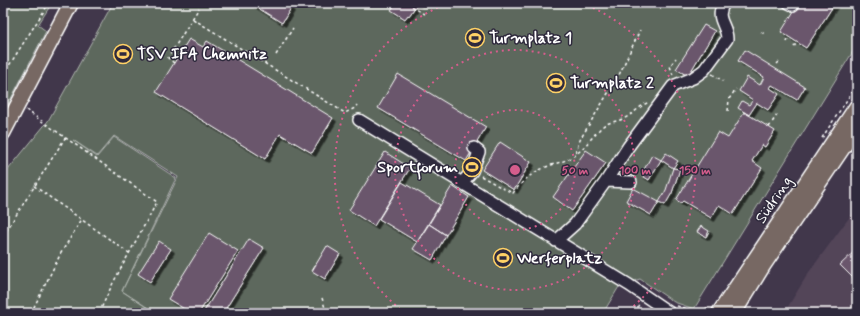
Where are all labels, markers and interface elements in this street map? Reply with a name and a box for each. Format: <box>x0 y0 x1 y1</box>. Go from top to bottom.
sports icon: Turmplatz 1 <box>464 27 486 49</box>
place label: Turmplatz 1 <box>489 28 572 49</box>
sports icon: TSV IFA Chemnitz <box>112 43 134 65</box>
place label: TSV IFA Chemnitz <box>137 44 267 65</box>
sports icon: Turmplatz 2 <box>545 72 567 94</box>
place label: Turmplatz 2 <box>570 73 654 94</box>
sports icon: Sportforum <box>461 156 483 178</box>
place label: Sportforum <box>377 157 458 180</box>
centre of rings <box>508 163 522 177</box>
text: 50 m <box>562 163 589 179</box>
text: 100 m <box>619 163 652 179</box>
text: 150 m <box>679 163 711 179</box>
street label: Südring <box>750 172 798 228</box>
sports icon: Werferplatz <box>492 247 514 269</box>
place label: Werferplatz <box>516 248 603 269</box>

